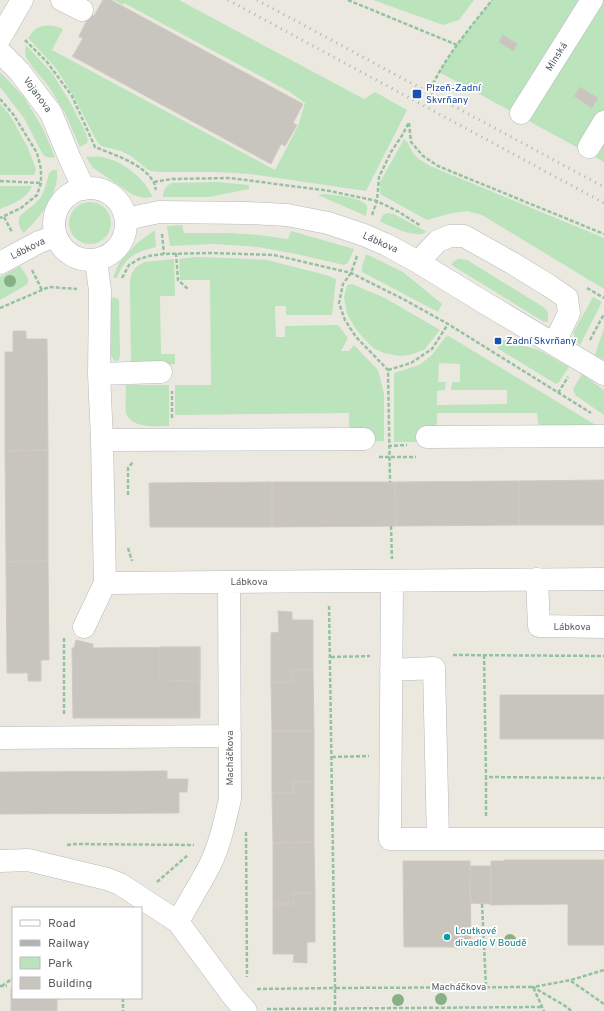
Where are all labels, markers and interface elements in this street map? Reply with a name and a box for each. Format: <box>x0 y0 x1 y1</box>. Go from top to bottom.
street label: Minská <box>543 40 571 74</box>
street label: Vojanova <box>20 75 54 115</box>
place label: Plzeň-Zadní Skvrňany <box>426 82 482 107</box>
marker: Plzeň-Zadní Skvrňany <box>411 88 423 100</box>
street label: Lábkova <box>360 229 400 257</box>
street label: Lábkova <box>8 235 48 263</box>
place label: Zadní Skvrňany <box>506 335 576 348</box>
marker: Zadní Skvrňany <box>493 336 503 346</box>
street label: Lábkova <box>230 576 268 589</box>
street label: Lábkova <box>553 621 591 634</box>
street label: Macháčkova <box>224 731 237 785</box>
legend <box>12 907 142 999</box>
text: Road <box>48 916 76 932</box>
place label: Loutkové divadlo V Boudě <box>455 925 527 950</box>
marker: Loutkové divadlo V Boudě <box>442 932 452 942</box>
text: Railway <box>48 936 89 952</box>
text: Park <box>48 956 73 972</box>
text: Building <box>48 976 92 992</box>
street label: Macháčkova <box>432 981 486 994</box>

